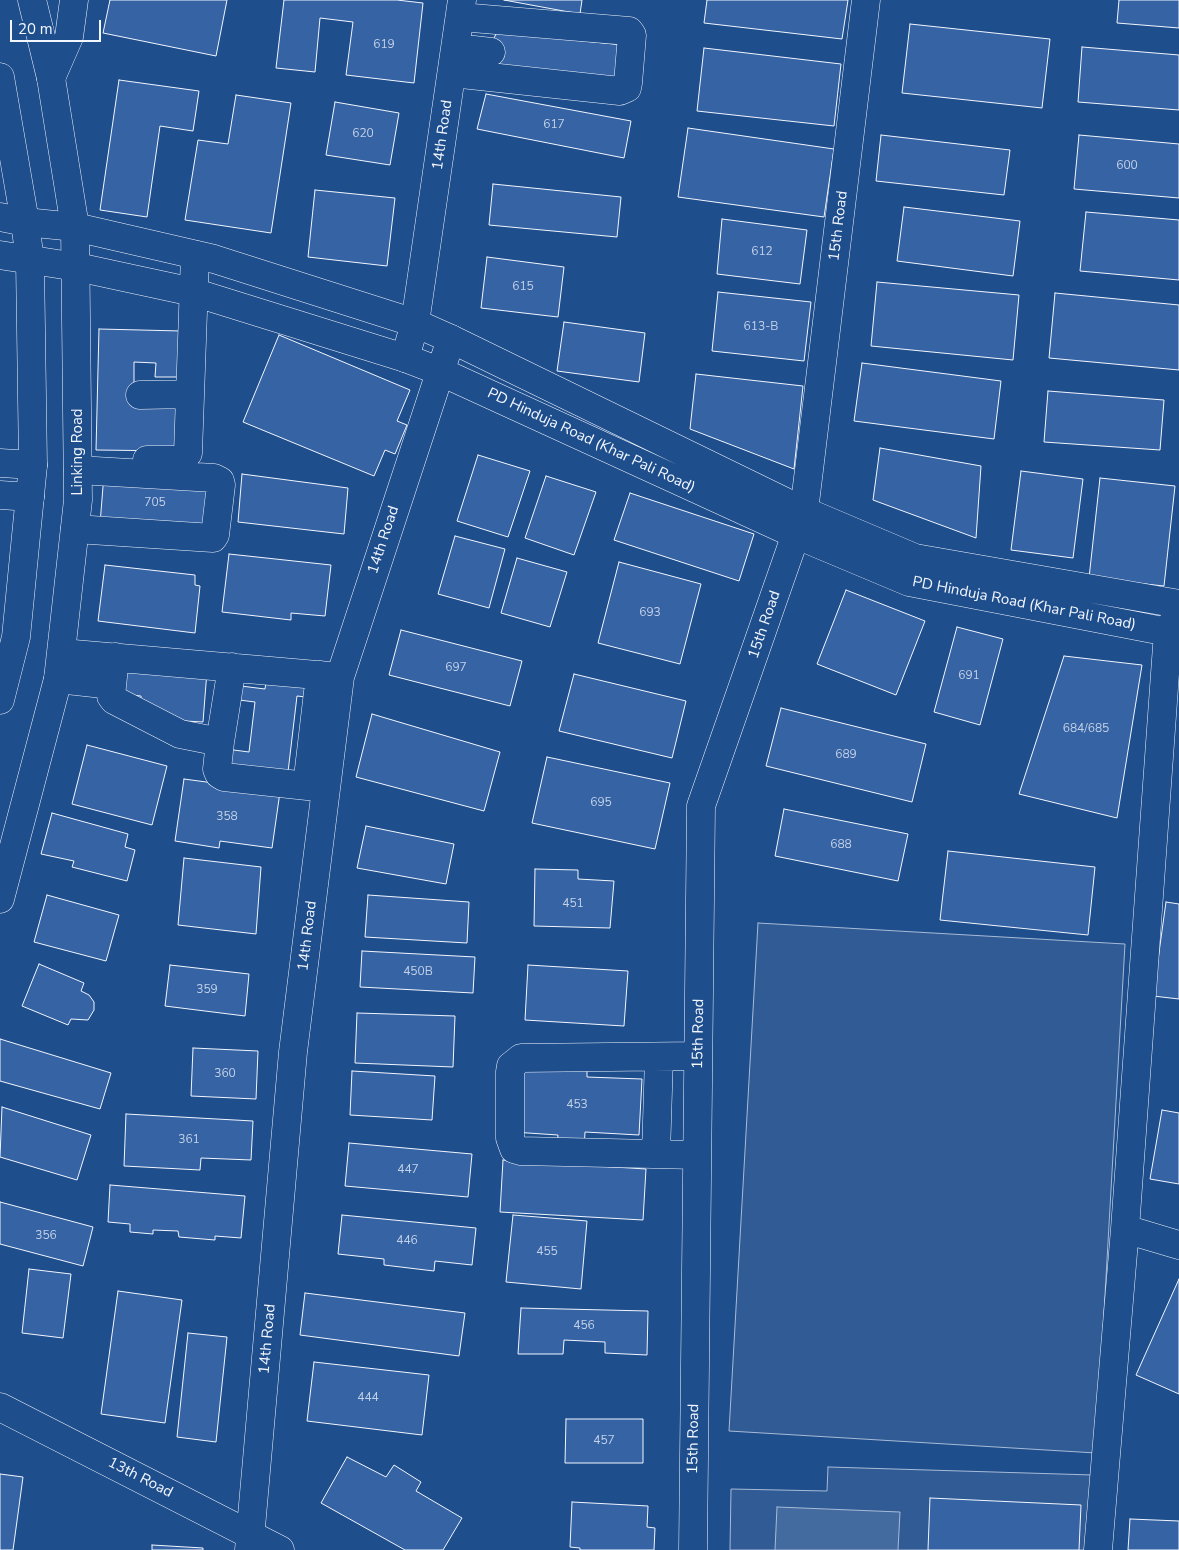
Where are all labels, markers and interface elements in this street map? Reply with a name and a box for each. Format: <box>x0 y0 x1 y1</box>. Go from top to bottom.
scale bar <box>12 10 104 42</box>
text: 20 m <box>18 19 53 39</box>
house number: 619 <box>373 38 395 52</box>
street label: 14th Road <box>429 99 457 171</box>
house number: 617 <box>543 118 565 132</box>
house number: 620 <box>352 127 374 141</box>
house number: 600 <box>1116 159 1138 173</box>
street label: 15th Road <box>826 190 852 262</box>
house number: 612 <box>751 245 773 259</box>
house number: 615 <box>512 280 534 294</box>
house number: 613-B <box>744 320 778 334</box>
street label: PD Hinduja Road (Khar Pali Road) <box>484 385 698 497</box>
street label: Linking Road <box>69 408 87 496</box>
house number: 705 <box>144 496 166 510</box>
street label: 14th Road <box>365 504 403 576</box>
street label: PD Hinduja Road (Khar Pali Road) <box>911 573 1137 635</box>
street label: 15th Road <box>745 589 785 661</box>
house number: 693 <box>639 606 661 620</box>
house number: 697 <box>445 661 467 675</box>
house number: 691 <box>958 669 980 683</box>
house number: 684/685 <box>1063 722 1109 736</box>
house number: 689 <box>835 748 857 762</box>
house number: 695 <box>590 796 612 810</box>
house number: 358 <box>216 810 238 824</box>
house number: 688 <box>830 838 852 852</box>
house number: 451 <box>562 897 584 911</box>
street label: 14th Road <box>295 900 321 972</box>
house number: 450B <box>403 965 433 979</box>
house number: 359 <box>196 983 218 997</box>
street label: 15th Road <box>689 999 709 1069</box>
house number: 360 <box>214 1067 236 1081</box>
house number: 453 <box>566 1098 588 1112</box>
house number: 361 <box>178 1133 200 1147</box>
house number: 447 <box>397 1163 419 1177</box>
house number: 356 <box>35 1229 57 1243</box>
house number: 446 <box>396 1234 418 1248</box>
house number: 455 <box>536 1245 558 1259</box>
street label: 14th Road <box>256 1303 280 1375</box>
house number: 456 <box>573 1319 595 1333</box>
house number: 444 <box>357 1391 379 1405</box>
street label: 15th Road <box>684 1404 704 1474</box>
house number: 457 <box>593 1434 615 1448</box>
street label: 13th Road <box>104 1454 176 1502</box>

